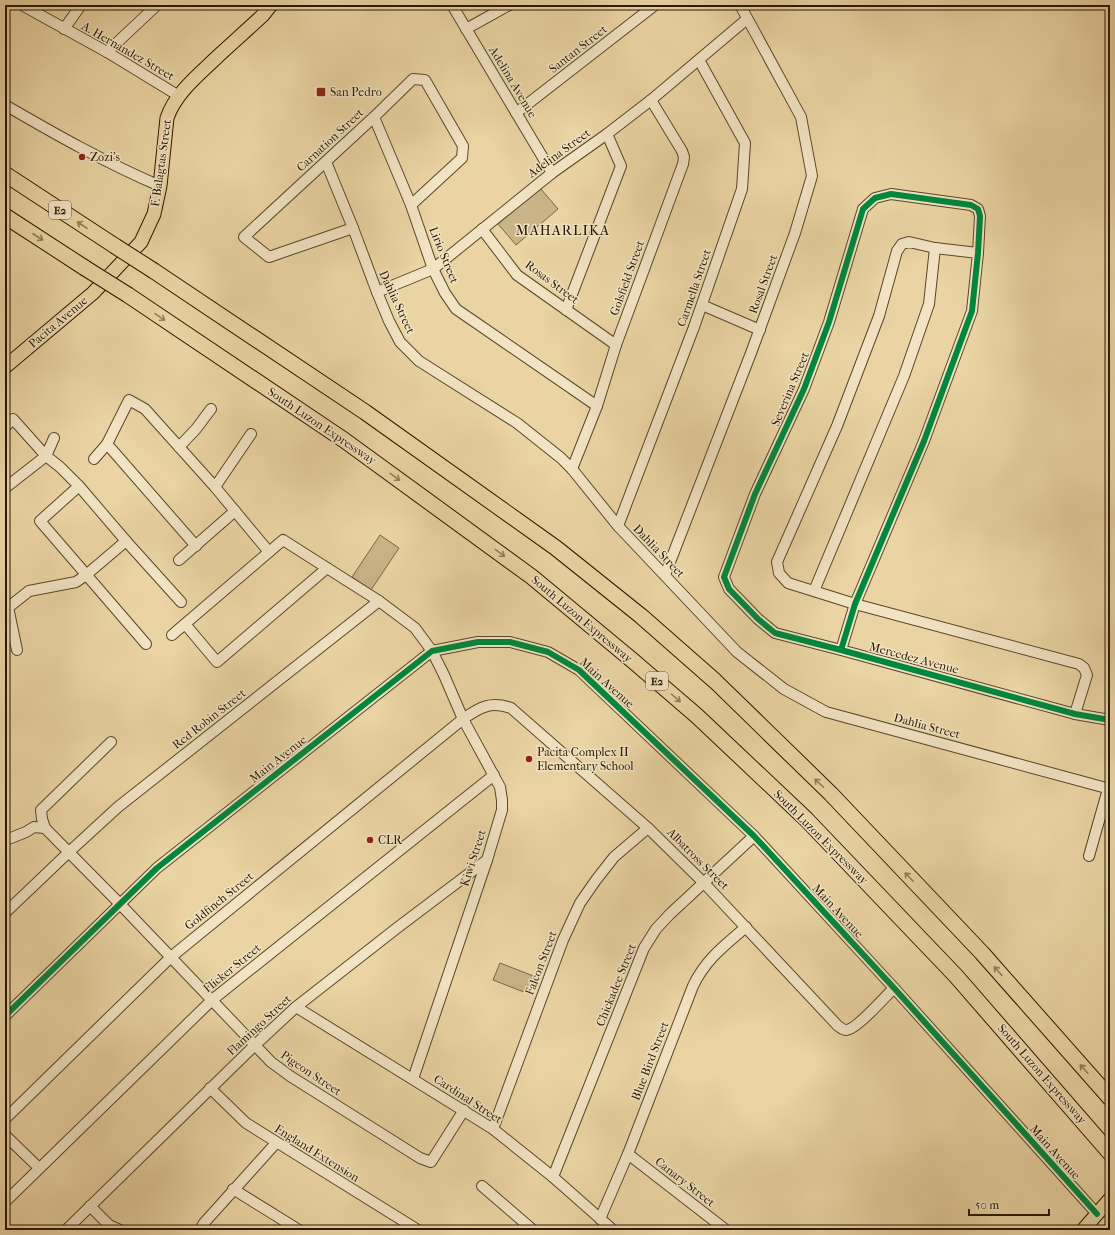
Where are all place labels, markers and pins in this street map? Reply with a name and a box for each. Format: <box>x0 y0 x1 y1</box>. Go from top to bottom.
place label: San Pedro <box>330 85 382 99</box>
marker: San Pedro <box>315 86 327 98</box>
place label: Zozi's <box>90 150 121 164</box>
marker: Zozi's <box>77 152 87 162</box>
place label: Pacita Complex II Elementary School <box>537 745 634 773</box>
marker: Pacita Complex II Elementary School <box>524 754 534 764</box>
place label: CLR <box>378 833 403 847</box>
marker: CLR <box>365 835 375 845</box>

